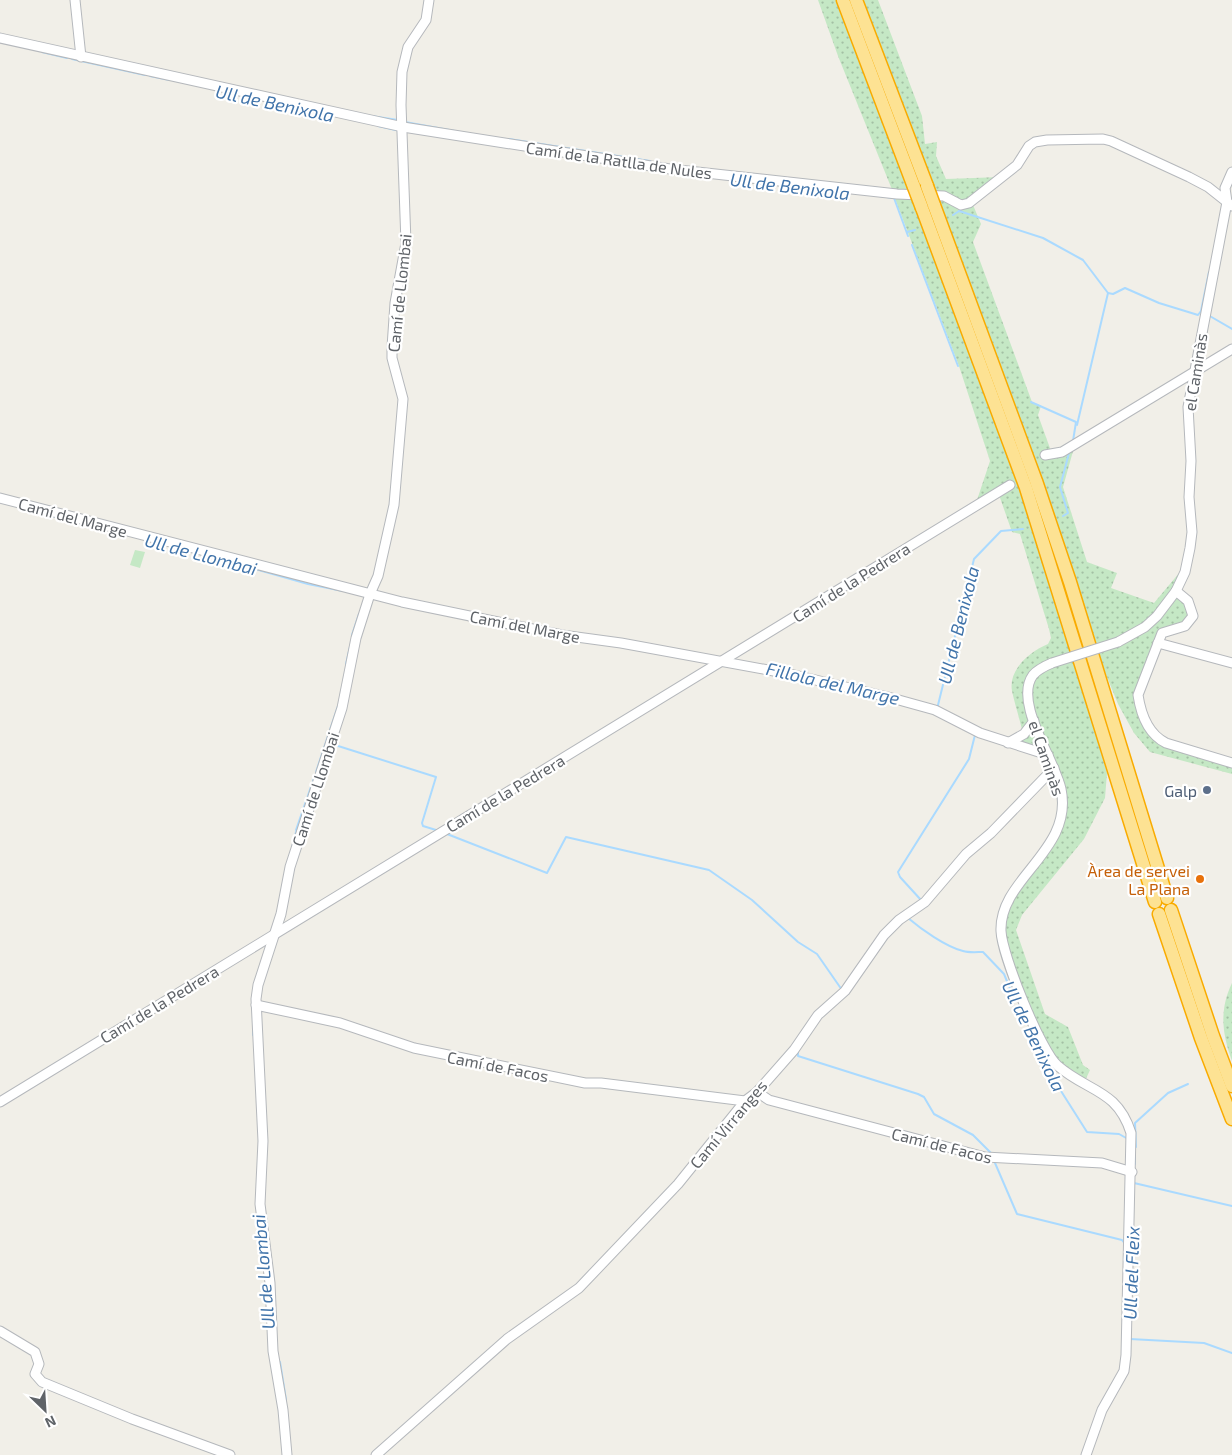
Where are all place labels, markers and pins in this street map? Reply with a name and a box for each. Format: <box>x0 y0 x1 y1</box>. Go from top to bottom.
place label: Galp <box>1164 781 1197 800</box>
marker: Galp <box>1201 784 1213 796</box>
place label: Àrea de servei La Plana <box>1087 861 1190 898</box>
marker: Àrea de servei La Plana <box>1194 873 1206 885</box>

